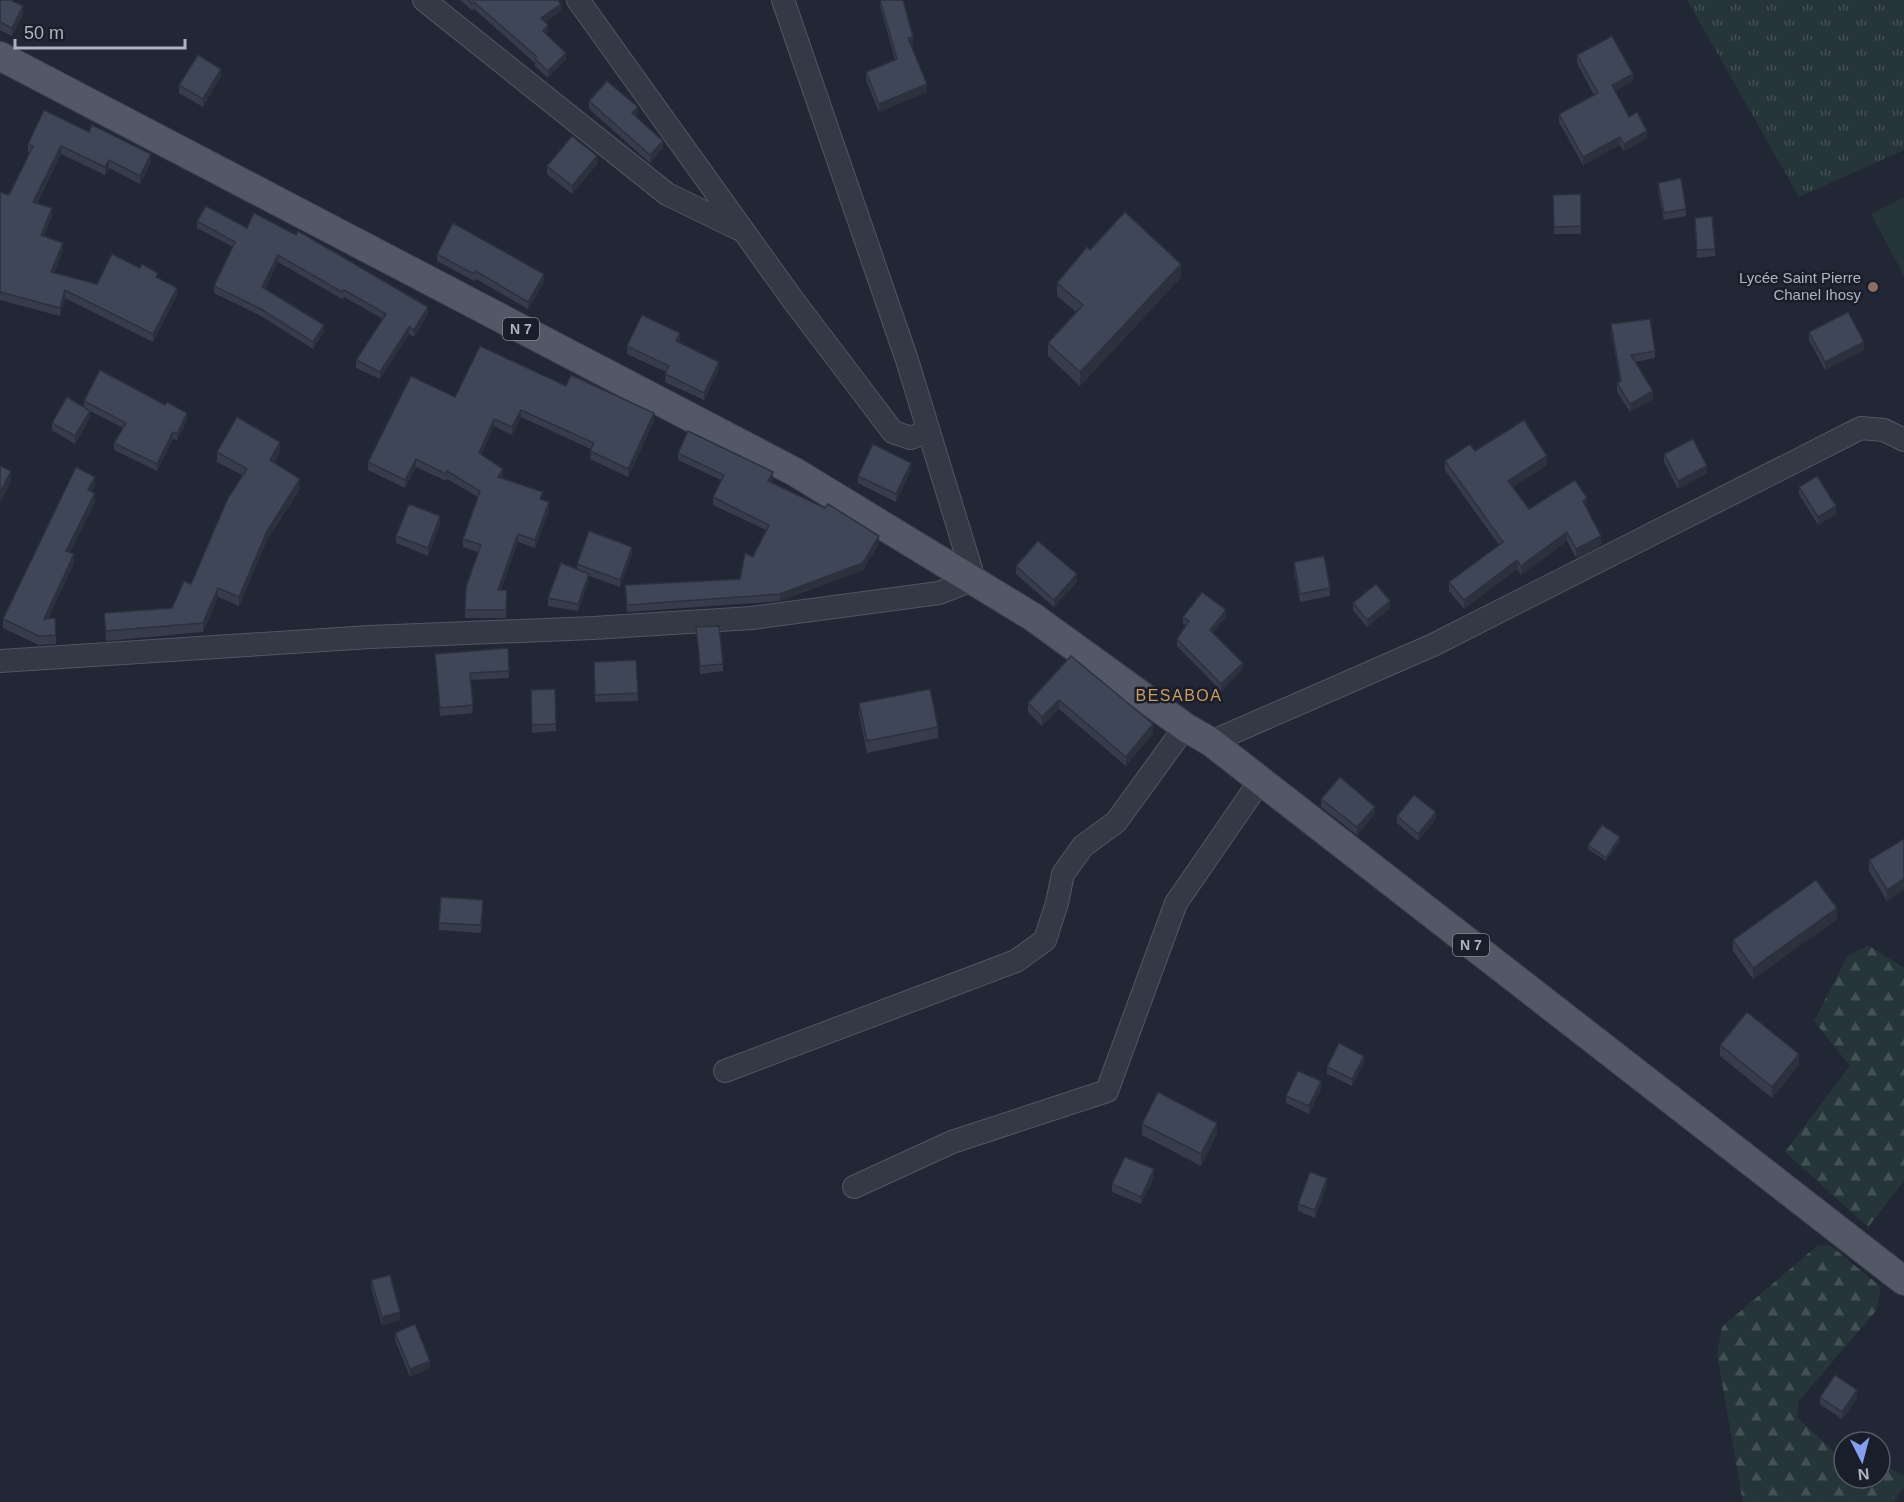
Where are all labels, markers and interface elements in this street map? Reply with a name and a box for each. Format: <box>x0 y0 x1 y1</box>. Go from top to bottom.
scale bar <box>15 12 184 50</box>
text: 50 m <box>24 23 64 43</box>
place label: Lycée Saint Pierre Chanel Ihosy <box>1739 269 1861 303</box>
marker: Lycée Saint Pierre Chanel Ihosy <box>1866 280 1880 294</box>
road number: N 7 <box>503 318 539 340</box>
district label: BESABOA <box>1136 687 1222 704</box>
road number: N 7 <box>1453 934 1489 956</box>
north arrow <box>1832 1430 1892 1490</box>
text: N <box>1857 1465 1870 1483</box>

